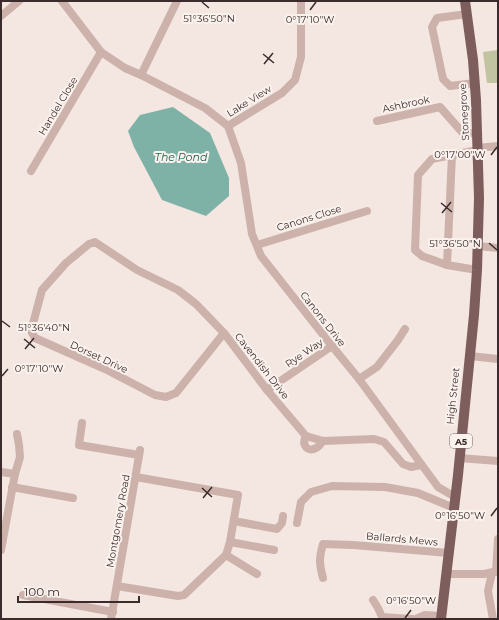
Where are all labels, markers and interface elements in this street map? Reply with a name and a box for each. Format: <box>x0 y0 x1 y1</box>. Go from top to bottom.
text: 51°36'50"N <box>183 12 235 25</box>
text: 0°17'10"W <box>286 13 334 26</box>
street label: Handel Close <box>35 74 81 138</box>
street label: Lake View <box>224 82 274 120</box>
street label: Stonegrove <box>456 83 472 141</box>
street label: Ashbrook <box>381 93 431 115</box>
text: 0°17'00"W <box>434 148 486 161</box>
water label: The Pond <box>155 150 208 164</box>
street label: Canons Close <box>275 202 343 234</box>
text: 51°36'50"N <box>429 237 481 250</box>
street label: Canons Drive <box>297 289 349 349</box>
text: 51°36'40"N <box>18 321 70 334</box>
street label: Cavendish Drive <box>232 330 292 402</box>
street label: Rye Way <box>283 335 326 370</box>
street label: Dorset Drive <box>68 338 130 376</box>
text: 0°17'10"W <box>15 362 63 375</box>
street label: High Street <box>444 367 462 425</box>
road number: A5 <box>450 434 472 448</box>
street label: Montgomery Road <box>103 473 133 569</box>
text: 0°16'50"W <box>435 509 485 522</box>
street label: Ballards Mews <box>366 529 439 549</box>
scale bar <box>18 578 139 604</box>
text: 100 m <box>24 584 60 599</box>
text: 0°16'50"W <box>386 594 436 607</box>

